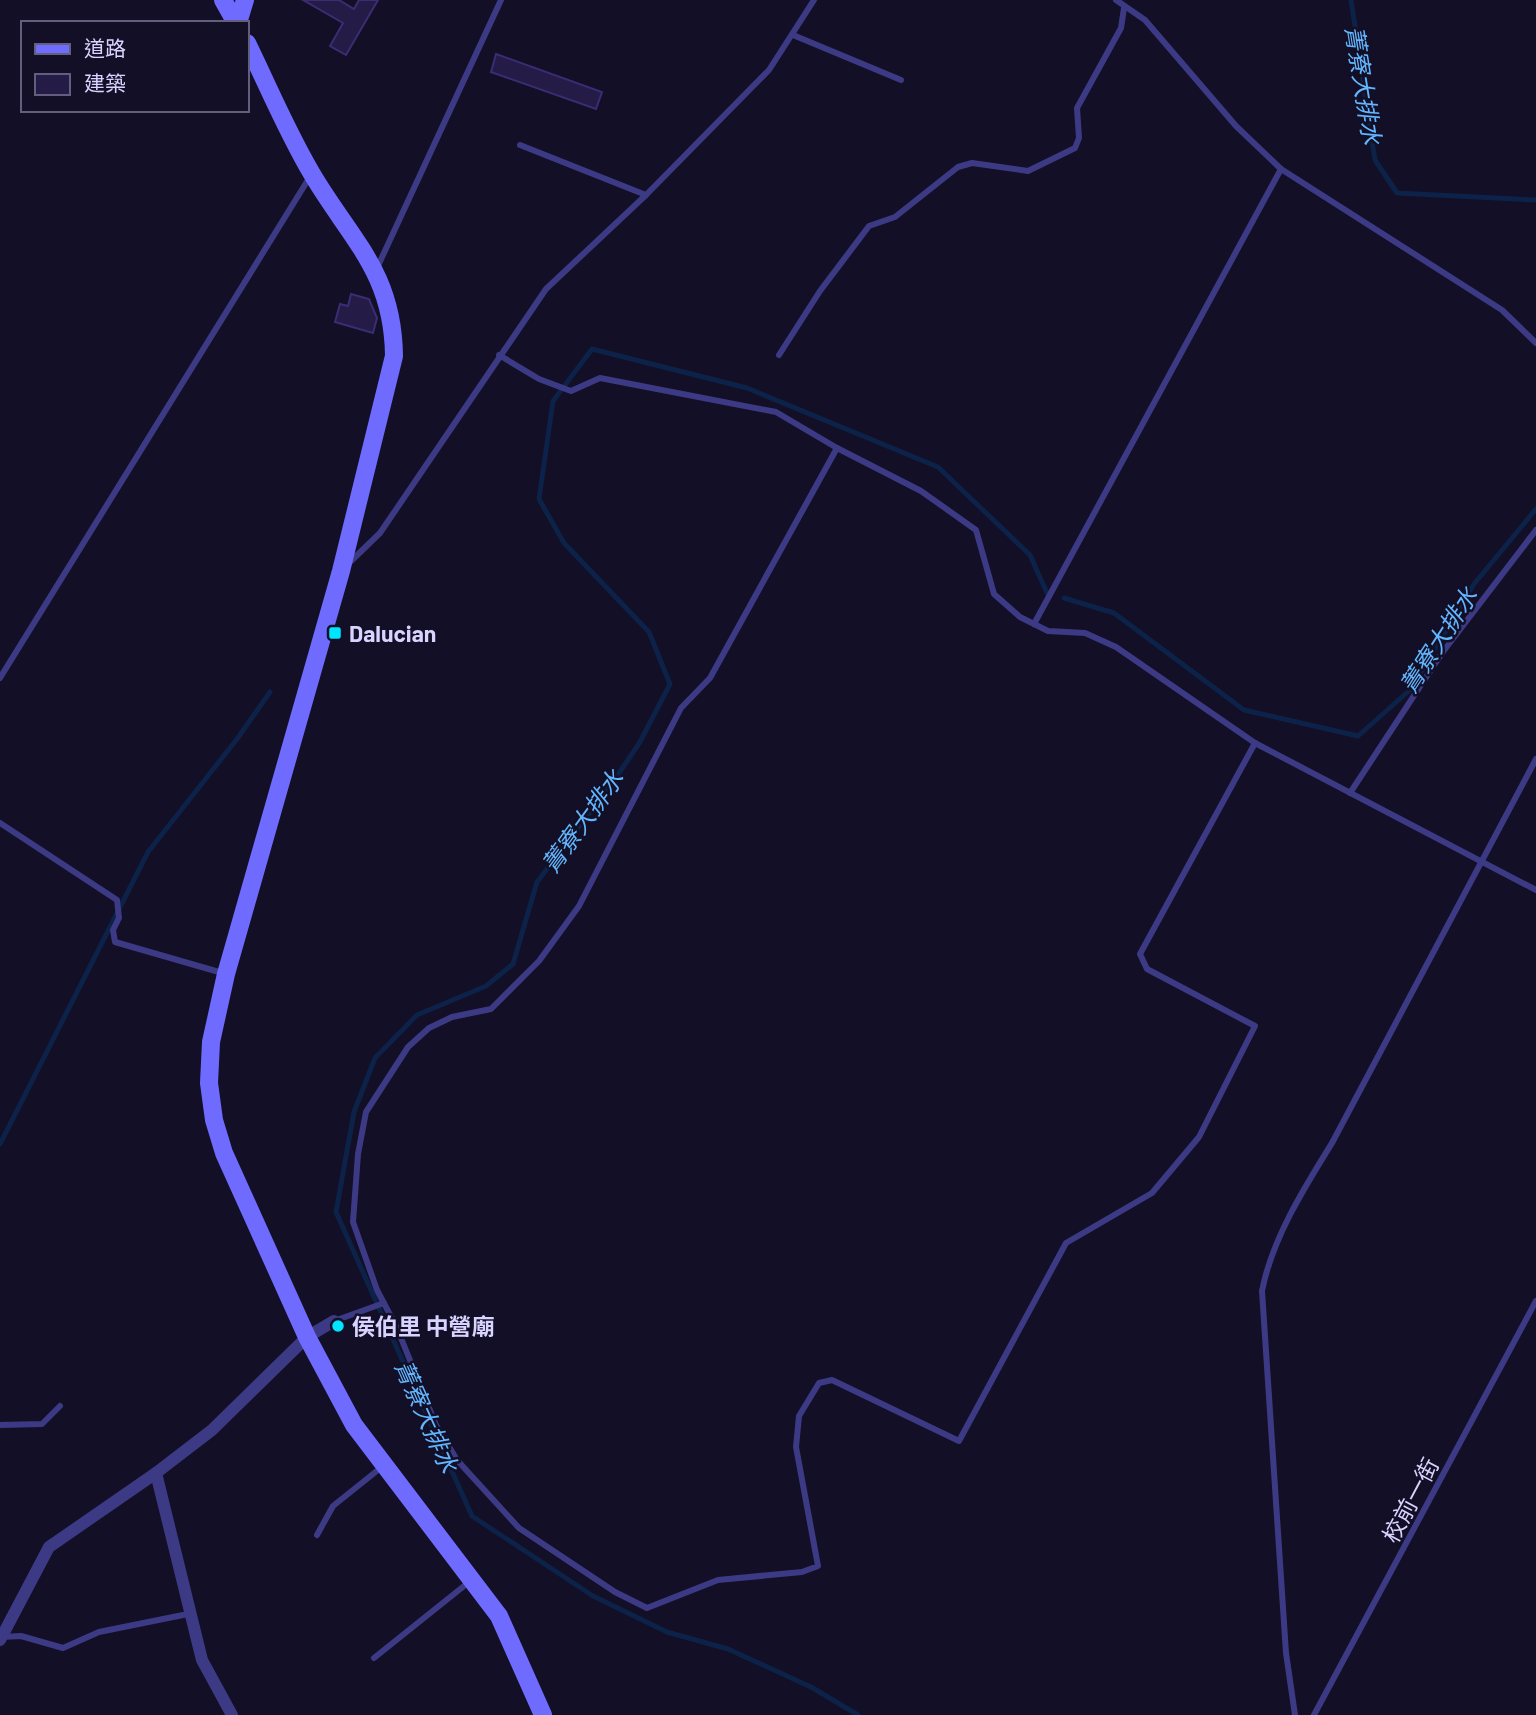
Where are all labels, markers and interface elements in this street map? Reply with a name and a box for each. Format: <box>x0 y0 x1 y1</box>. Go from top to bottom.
legend <box>21 21 248 112</box>
water label: 菁寮大排水 <box>1340 23 1388 148</box>
text: 道路 <box>84 35 126 60</box>
text: 建築 <box>84 70 126 95</box>
water label: 菁寮大排水 <box>1393 581 1483 698</box>
place label: Dalucian <box>349 619 436 647</box>
marker: Dalucian <box>327 625 343 641</box>
water label: 菁寮大排水 <box>535 763 630 878</box>
place label: 侯伯里 中營廟 <box>352 1312 495 1340</box>
marker: 侯伯里 中營廟 <box>330 1318 346 1334</box>
water label: 菁寮大排水 <box>389 1355 465 1478</box>
street label: 校前一街 <box>1376 1453 1444 1547</box>

